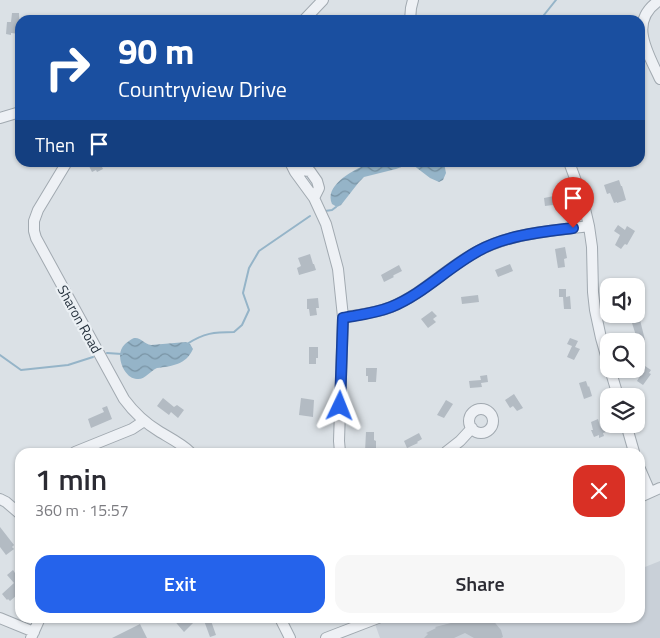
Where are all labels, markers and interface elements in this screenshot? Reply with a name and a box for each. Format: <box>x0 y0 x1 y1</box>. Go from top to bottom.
text: 90 m <box>118 24 194 78</box>
icon: right <box>35 35 100 100</box>
text: Countryview Drive <box>118 72 287 106</box>
text: Then <box>35 130 75 159</box>
icon: arrive <box>85 130 113 158</box>
pin <box>552 177 594 228</box>
icon: arrive <box>559 184 587 212</box>
map controls <box>600 278 645 433</box>
button: sound <box>600 278 645 323</box>
street label: Sharon Road <box>53 281 107 357</box>
button: search <box>600 333 645 378</box>
position arrow <box>313 379 365 431</box>
button: layers <box>600 388 645 433</box>
text: 1 min <box>35 456 107 502</box>
button: close <box>573 465 625 517</box>
text: 360 m · 15:57 <box>35 498 129 522</box>
button: Exit <box>35 555 325 613</box>
button: Share <box>335 555 625 613</box>

